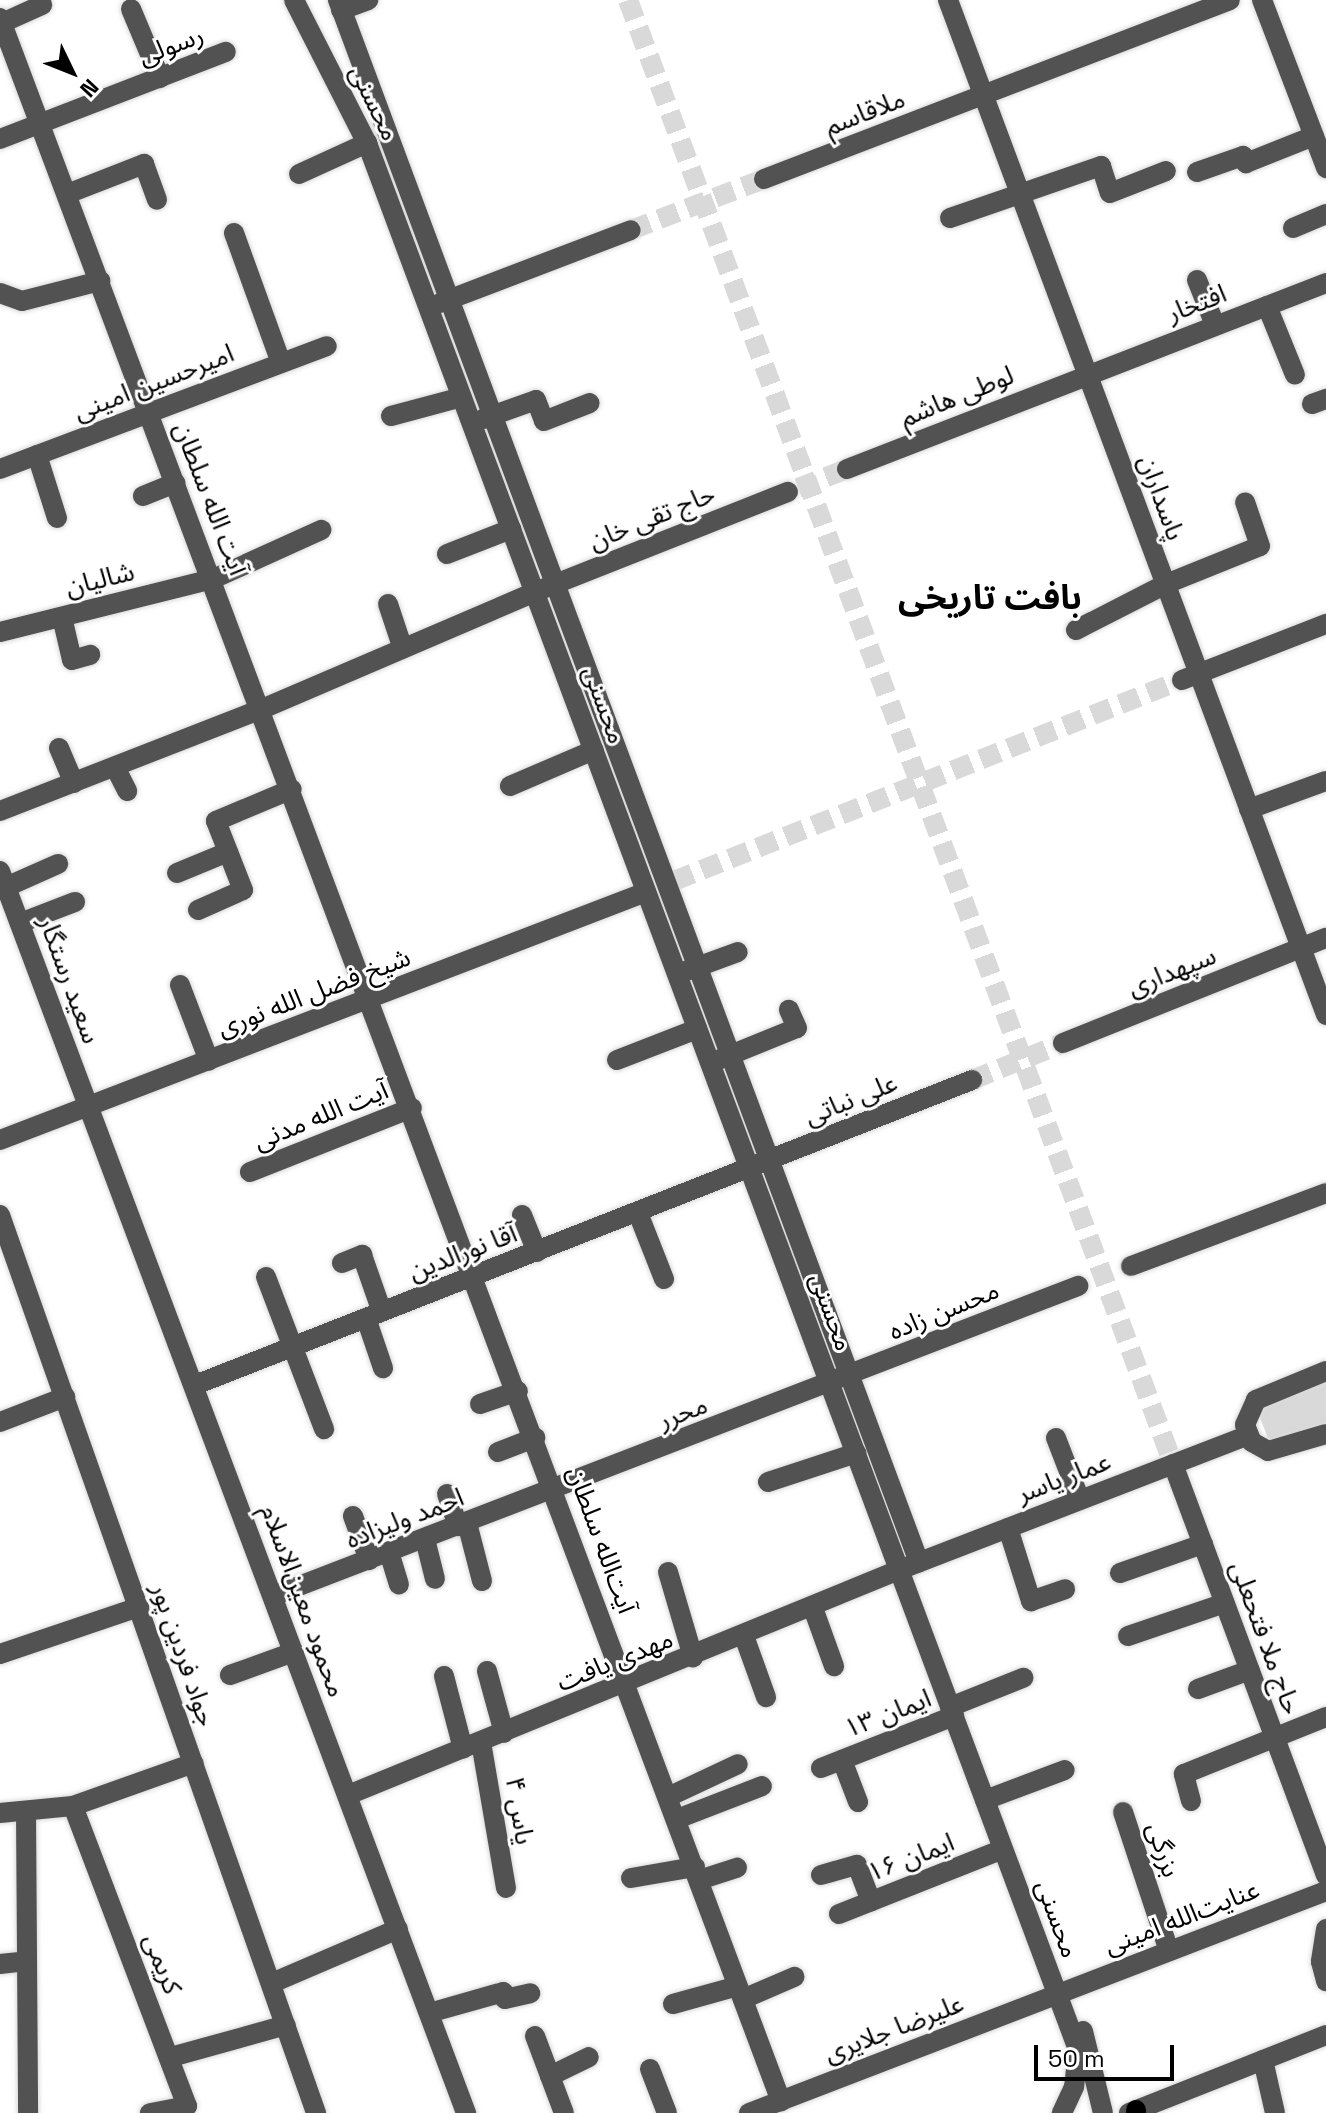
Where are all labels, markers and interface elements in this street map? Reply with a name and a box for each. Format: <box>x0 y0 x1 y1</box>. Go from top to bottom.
street label: رسولی <box>134 19 208 73</box>
north arrow <box>32 32 112 112</box>
street label: محسنی <box>342 60 406 146</box>
text: N <box>74 73 105 103</box>
street label: ملاقاسم <box>820 83 910 143</box>
street label: افتخار <box>1163 278 1231 330</box>
street label: امیرحسین امینی <box>69 338 239 428</box>
street label: لوطی هاشم <box>896 360 1018 434</box>
street label: آیت الله سلطان <box>167 418 253 580</box>
street label: پاسداران <box>1131 451 1191 545</box>
street label: حاج تقی خان <box>584 479 720 557</box>
street label: شالیان <box>62 556 138 604</box>
district label: بافت تاریخی <box>898 578 1082 618</box>
street label: محسنی <box>576 662 632 748</box>
street label: سعید رستگار <box>32 912 106 1048</box>
street label: سپهداری <box>1123 940 1221 1004</box>
street label: شیخ فضل الله نوری <box>213 942 415 1044</box>
street label: علی نباتی <box>800 1067 902 1133</box>
street label: آیت الله مدنی <box>249 1075 393 1157</box>
street label: آقا نورالدین <box>404 1218 522 1288</box>
street label: محسنی <box>803 1269 859 1355</box>
street label: محسن زاده <box>884 1275 1004 1347</box>
street label: محرر <box>654 1389 712 1437</box>
street label: عمار یاسر <box>1013 1446 1115 1510</box>
street label: آیت‌الله سلطان <box>560 1462 642 1618</box>
street label: احمد ولیزاده <box>342 1482 468 1556</box>
street label: محمود معین‌الاسلام <box>254 1501 352 1701</box>
street label: حاج ملا فتحعلی <box>1223 1557 1307 1719</box>
street label: جواد فردین پور <box>144 1579 222 1731</box>
street label: مهدی یافت <box>552 1624 678 1698</box>
street label: ایمان ۱۳ <box>840 1683 936 1745</box>
street label: یاس ۴ <box>498 1775 540 1847</box>
street label: بزرگی <box>1140 1819 1186 1881</box>
street label: ایمان ۱۶ <box>863 1827 959 1889</box>
street label: عنایت‌الله امینی <box>1100 1874 1264 1962</box>
street label: محسنی <box>1029 1876 1085 1962</box>
street label: کریمی <box>136 1929 188 1999</box>
street label: علیرضا جلایری <box>820 1988 968 2070</box>
scale bar <box>1038 2029 1178 2079</box>
text: 50 m <box>1048 2043 1105 2074</box>

